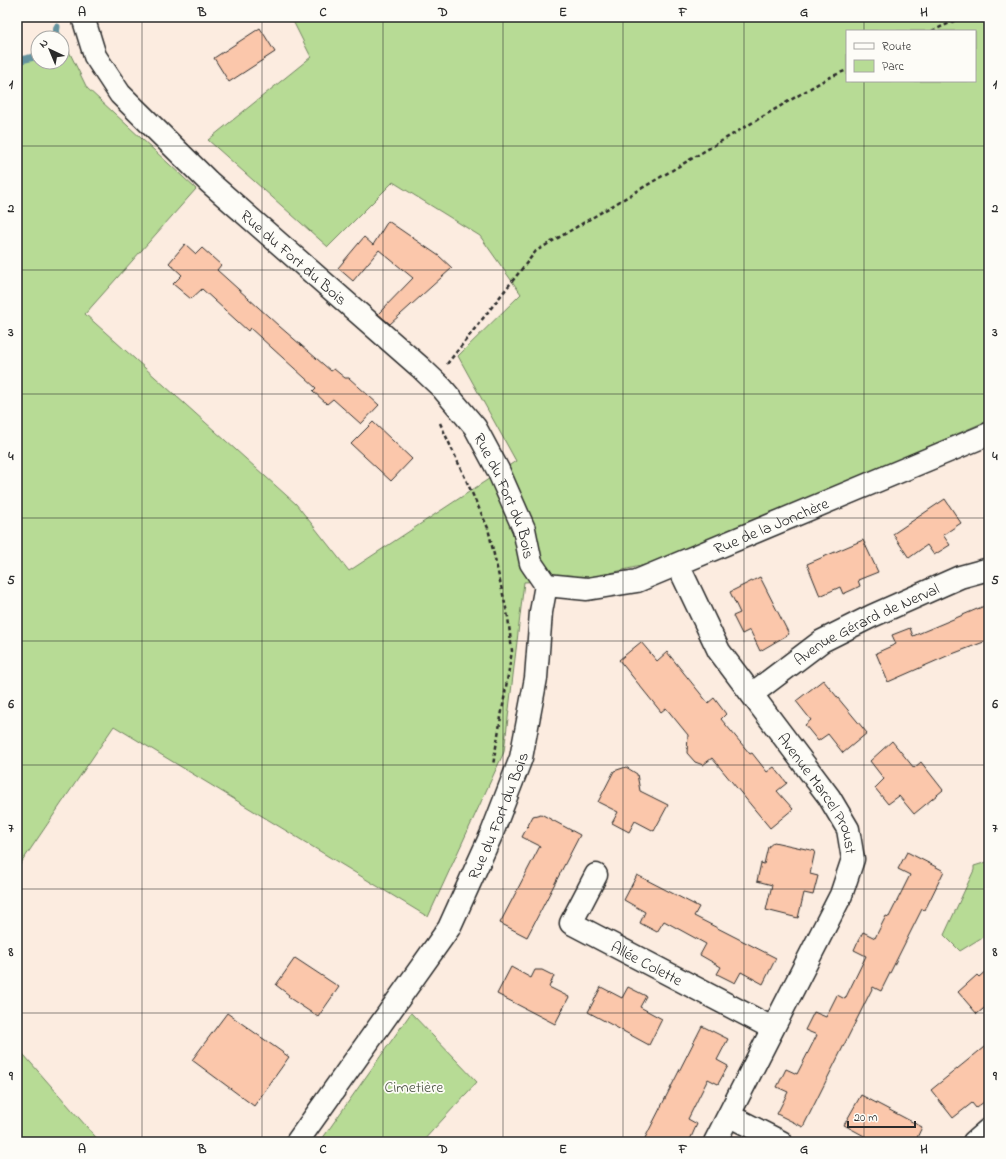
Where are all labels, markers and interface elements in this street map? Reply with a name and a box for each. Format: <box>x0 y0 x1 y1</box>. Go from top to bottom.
text: A <box>78 3 86 22</box>
text: B <box>197 3 207 22</box>
text: C <box>319 3 327 22</box>
text: D <box>437 3 448 22</box>
text: E <box>559 3 567 22</box>
text: F <box>678 3 688 22</box>
text: G <box>800 3 808 22</box>
text: H <box>920 3 928 22</box>
north arrow <box>30 30 70 70</box>
legend <box>846 30 976 82</box>
text: N <box>36 35 52 52</box>
text: Route <box>882 38 912 56</box>
text: Parc <box>882 58 904 76</box>
text: 1 <box>9 75 14 94</box>
text: 1 <box>993 75 998 94</box>
text: 2 <box>7 199 15 218</box>
text: 2 <box>991 199 999 218</box>
street label: Rue du Fort du Bois <box>234 205 352 312</box>
text: 3 <box>7 323 14 342</box>
text: 3 <box>991 323 998 342</box>
street label: Rue du Fort du Bois <box>466 429 540 561</box>
text: 4 <box>7 447 14 466</box>
text: 4 <box>991 447 998 466</box>
street label: Rue de la Jonchère <box>710 492 834 562</box>
text: 5 <box>7 571 15 590</box>
text: 5 <box>991 571 999 590</box>
street label: Avenue Gérard de Nerval <box>789 578 944 672</box>
text: 6 <box>7 695 14 714</box>
text: 6 <box>991 695 998 714</box>
street label: Avenue Marcel Proust <box>771 728 862 857</box>
street label: Rue du Fort du Bois <box>463 751 536 884</box>
text: 7 <box>8 819 14 838</box>
text: 7 <box>992 819 998 838</box>
street label: Allée Colette <box>606 936 687 994</box>
text: 8 <box>8 943 14 962</box>
text: 8 <box>992 943 998 962</box>
text: 9 <box>8 1067 14 1086</box>
text: 9 <box>992 1067 998 1086</box>
park label: Cimetière <box>385 1076 444 1100</box>
scale bar <box>848 1103 915 1129</box>
text: 20 m <box>854 1109 877 1127</box>
text: A <box>78 1140 86 1159</box>
text: B <box>197 1140 207 1159</box>
text: C <box>319 1140 327 1159</box>
text: D <box>437 1140 448 1159</box>
text: E <box>559 1140 567 1159</box>
text: F <box>678 1140 688 1159</box>
text: G <box>800 1140 808 1159</box>
text: H <box>920 1140 928 1159</box>

